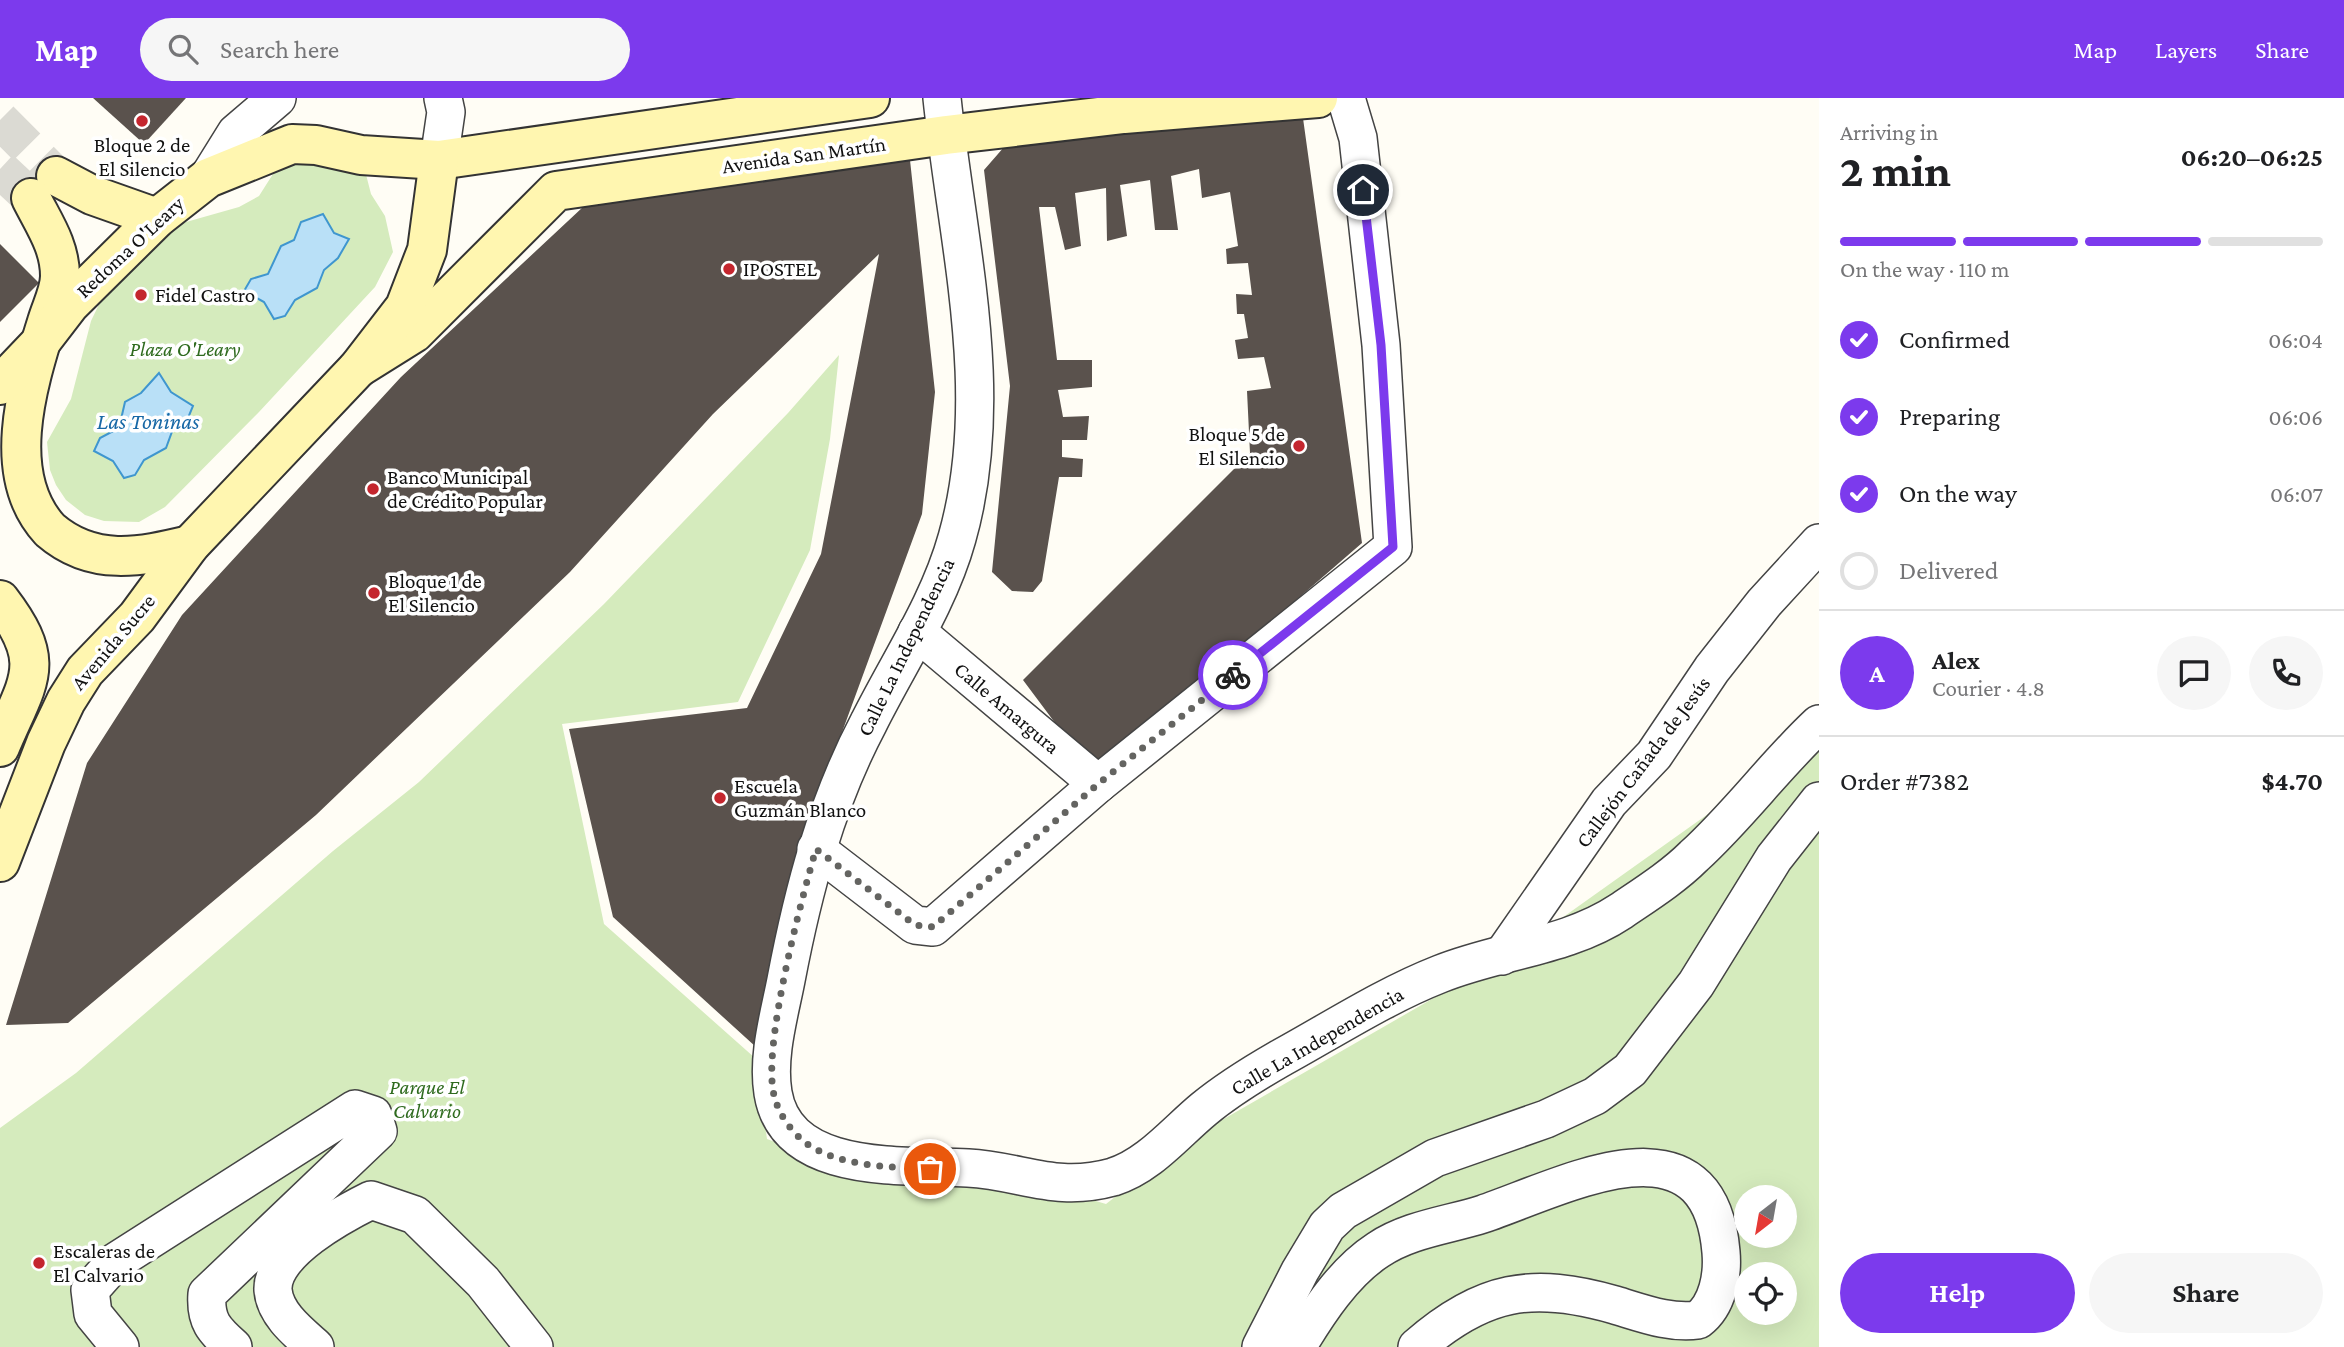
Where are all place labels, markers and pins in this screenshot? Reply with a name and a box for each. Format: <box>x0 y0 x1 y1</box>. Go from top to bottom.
marker: Bloque 2 de El Silencio <box>134 113 150 129</box>
place label: Bloque 2 de El Silencio <box>94 133 190 181</box>
pin <box>1333 160 1393 220</box>
place label: IPOSTEL <box>743 257 818 281</box>
marker: IPOSTEL <box>721 261 737 277</box>
place label: Fidel Castro <box>155 283 255 307</box>
marker: Fidel Castro <box>133 287 149 303</box>
place label: Bloque 5 de El Silencio <box>1188 422 1285 470</box>
marker: Bloque 5 de El Silencio <box>1291 438 1307 454</box>
place label: Banco Municipal de Crédito Popular <box>387 465 543 513</box>
marker: Banco Municipal de Crédito Popular <box>365 481 381 497</box>
place label: Bloque 1 de El Silencio <box>388 569 482 617</box>
marker: Bloque 1 de El Silencio <box>366 585 382 601</box>
place label: Escuela Guzmán Blanco <box>734 774 866 822</box>
marker: Escuela Guzmán Blanco <box>712 790 728 806</box>
pin <box>900 1139 960 1199</box>
place label: Escaleras de El Calvario <box>53 1239 155 1287</box>
marker: Escaleras de El Calvario <box>31 1255 47 1271</box>

